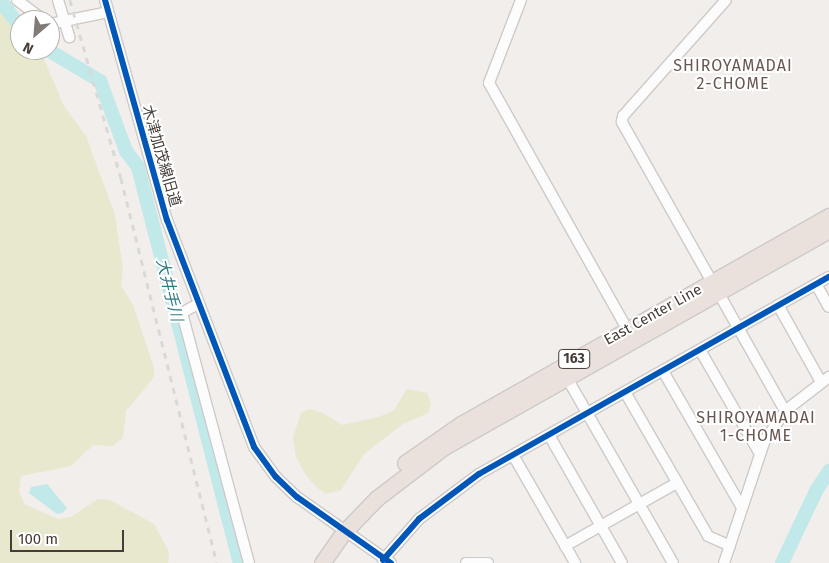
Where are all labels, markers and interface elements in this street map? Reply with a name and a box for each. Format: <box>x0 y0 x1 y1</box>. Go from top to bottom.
north arrow <box>10 10 60 60</box>
text: N <box>20 38 36 58</box>
district label: SHIROYAMADAI 2-CHOME <box>672 56 794 94</box>
street label: 木津加茂線旧道 <box>138 103 184 209</box>
water label: 大井手川 <box>152 257 186 323</box>
street label: East Center Line <box>601 281 705 349</box>
road number: 163 <box>558 348 590 370</box>
district label: SHIROYAMADAI 1-CHOME <box>695 408 817 446</box>
scale bar <box>12 520 126 552</box>
text: 100 m <box>18 530 58 548</box>

